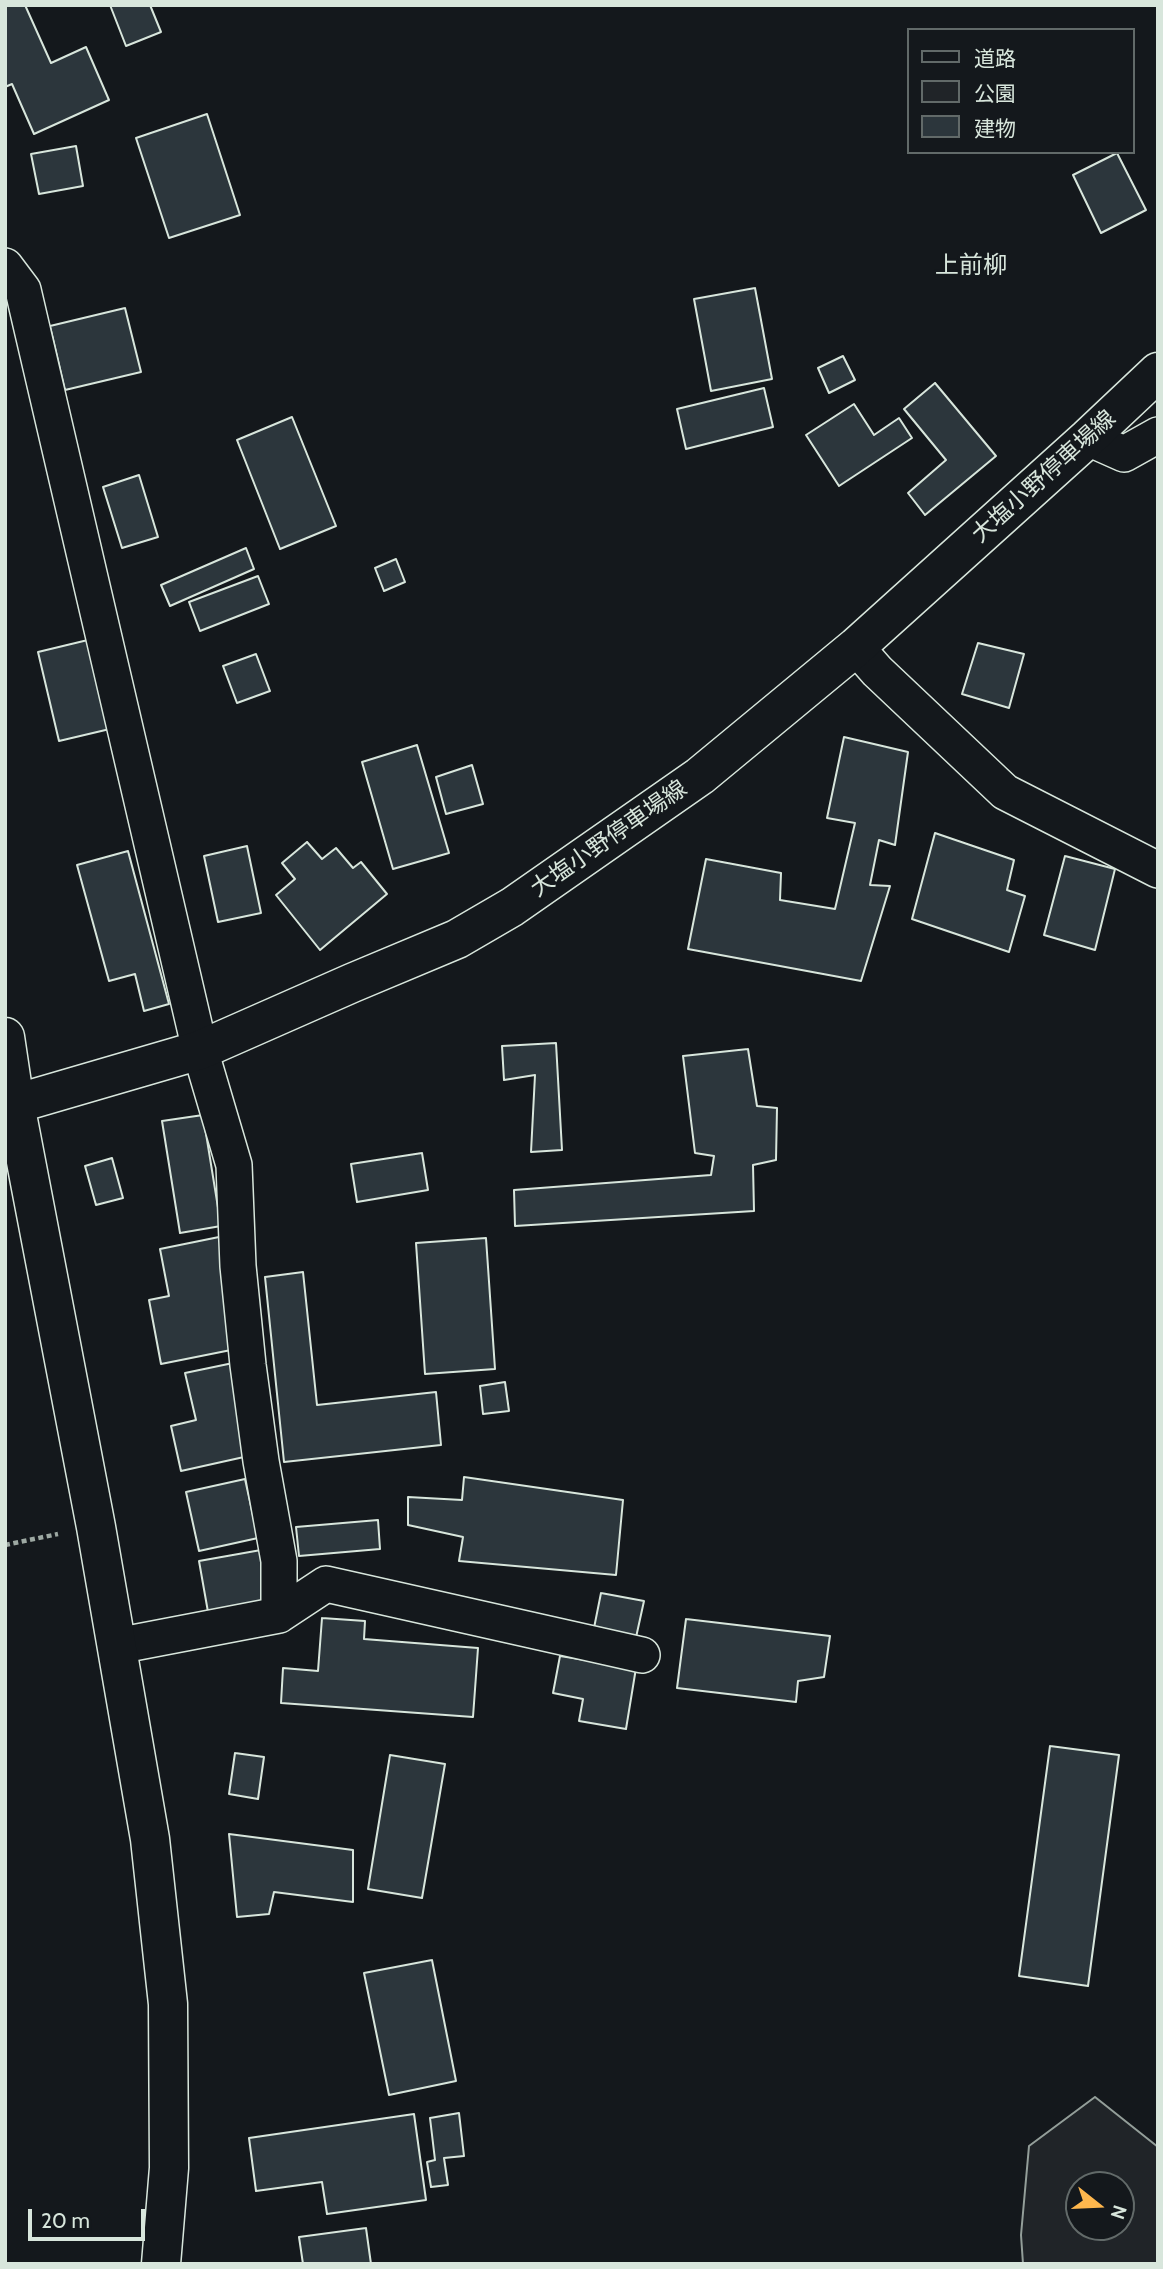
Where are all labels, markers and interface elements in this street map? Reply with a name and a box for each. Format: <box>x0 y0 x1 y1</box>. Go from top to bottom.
legend <box>908 28 1135 154</box>
text: 道路 <box>974 46 1016 71</box>
text: 公園 <box>974 81 1016 106</box>
text: 建物 <box>974 116 1016 141</box>
district label: 上前柳 <box>935 252 1007 280</box>
street label: 大塩小野停車場線 <box>966 405 1122 549</box>
street label: 大塩小野停車場線 <box>526 775 692 903</box>
north arrow <box>1065 2171 1135 2241</box>
scale bar <box>32 2196 149 2240</box>
text: N <box>1106 2202 1132 2222</box>
text: 20 m <box>41 2208 90 2233</box>

